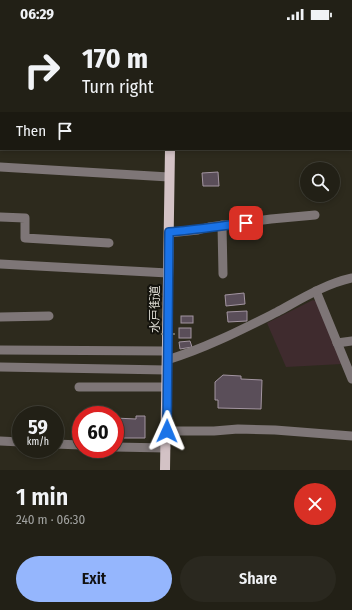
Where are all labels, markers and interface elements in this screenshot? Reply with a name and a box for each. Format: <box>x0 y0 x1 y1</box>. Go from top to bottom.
text: 06:29 <box>20 5 54 23</box>
text: 170 m <box>82 42 148 75</box>
icon: right <box>16 44 68 96</box>
text: Turn right <box>82 76 154 98</box>
icon: arrive <box>54 120 76 142</box>
text: Then <box>16 122 46 140</box>
map controls <box>300 162 340 202</box>
button: search <box>300 162 340 202</box>
pin <box>229 206 263 240</box>
icon: arrive <box>235 212 257 234</box>
street label: 水戸街道 <box>148 285 162 333</box>
speed limit sign: 60 <box>72 406 124 458</box>
position arrow <box>146 410 188 452</box>
text: 59 <box>28 415 48 439</box>
text: km/h <box>27 436 49 448</box>
text: 1 min <box>16 483 68 511</box>
button: close <box>294 483 336 525</box>
text: 240 m · 06:30 <box>16 512 85 527</box>
button: Exit <box>16 556 172 602</box>
button: Share <box>180 556 336 602</box>

